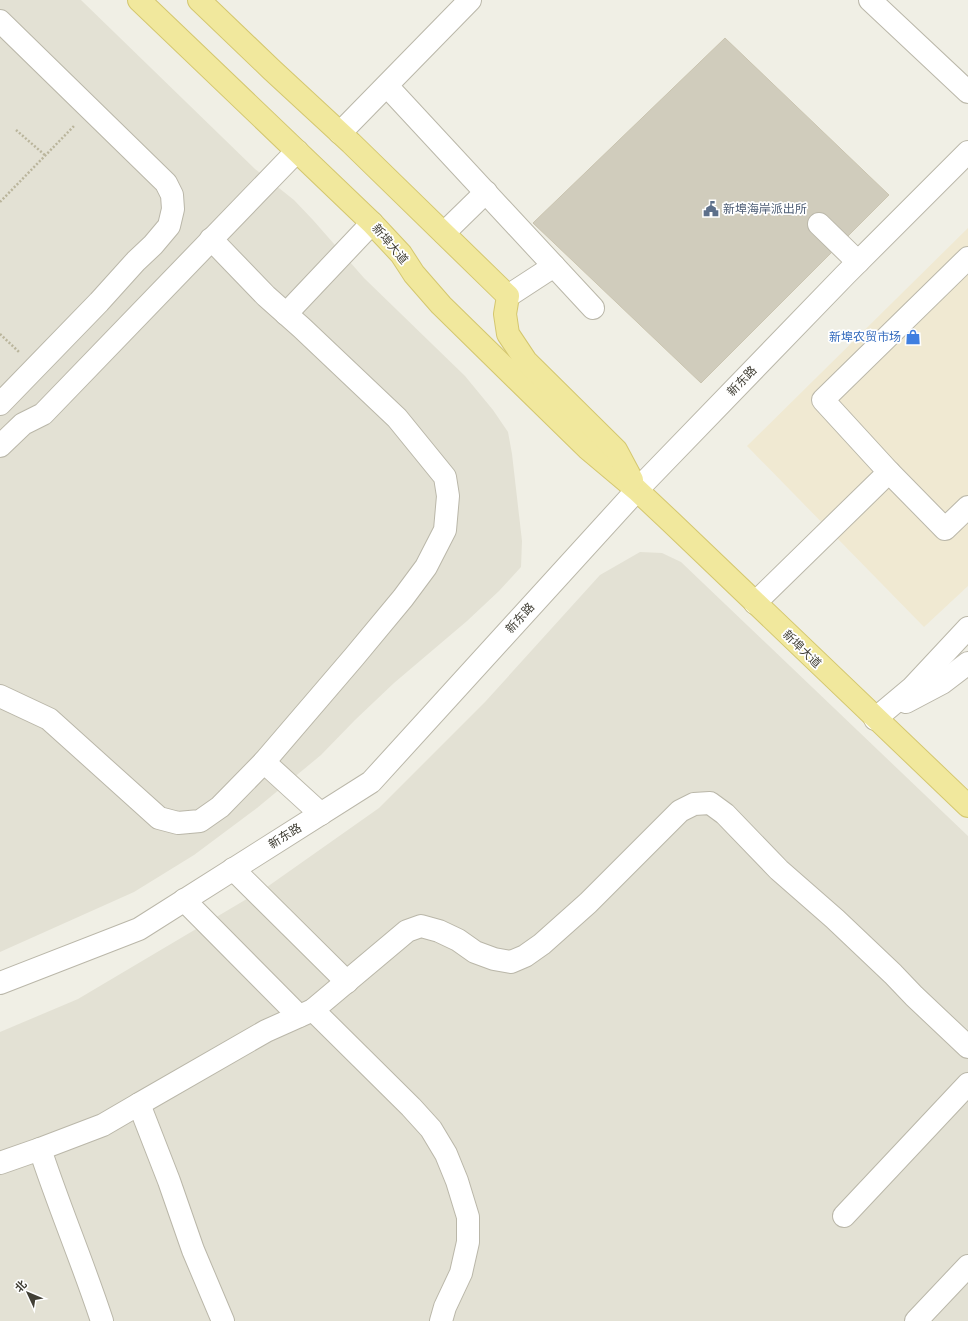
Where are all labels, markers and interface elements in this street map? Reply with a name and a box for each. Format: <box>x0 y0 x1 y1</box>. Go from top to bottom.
public building icon: 新埠海岸派出所 <box>702 200 720 218</box>
place label: 新埠海岸派出所 <box>723 202 807 216</box>
street label: 新埠大道 <box>369 221 411 267</box>
shop icon: 新埠农贸市场 <box>904 328 922 346</box>
place label: 新埠农贸市场 <box>829 330 901 344</box>
street label: 新东路 <box>724 363 760 399</box>
street label: 新东路 <box>503 600 537 636</box>
street label: 新埠大道 <box>780 627 824 671</box>
street label: 新东路 <box>266 821 304 851</box>
north arrow <box>8 1273 48 1313</box>
text: 北 <box>13 1278 30 1295</box>

